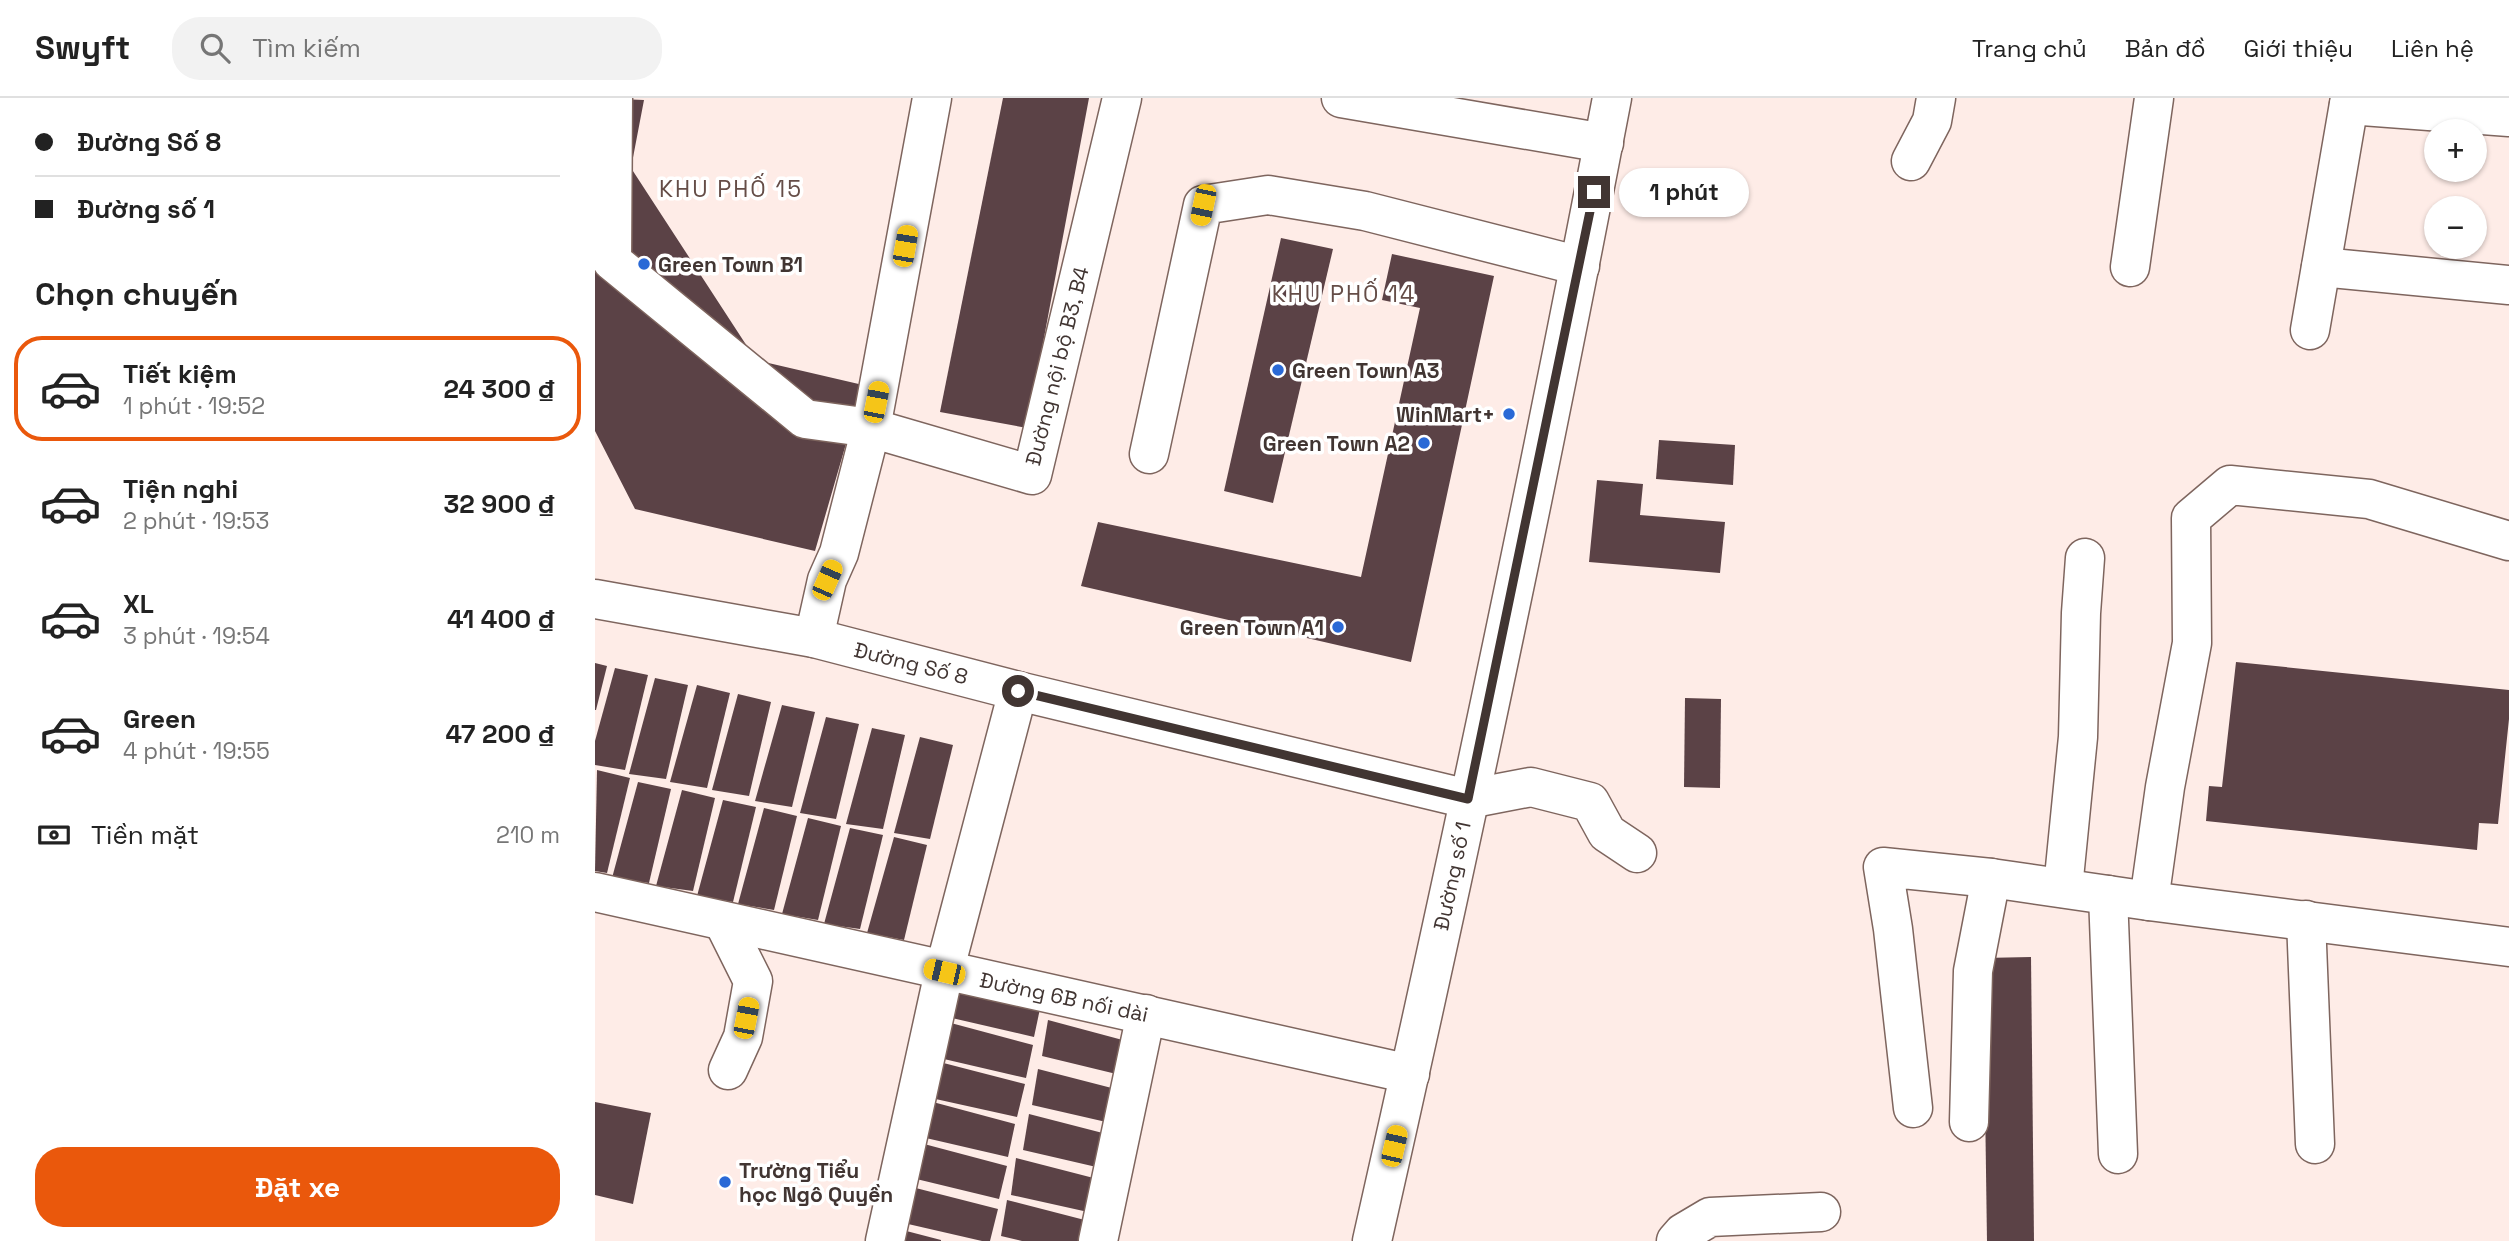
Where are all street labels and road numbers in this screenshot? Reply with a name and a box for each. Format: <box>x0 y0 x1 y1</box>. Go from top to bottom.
street label: Đường nội bộ B3, B4 <box>1019 264 1095 468</box>
street label: Đường Số 8 <box>851 636 971 690</box>
street label: Đường số 1 <box>1427 819 1477 933</box>
street label: Đường 6B nối dài <box>977 966 1151 1028</box>

